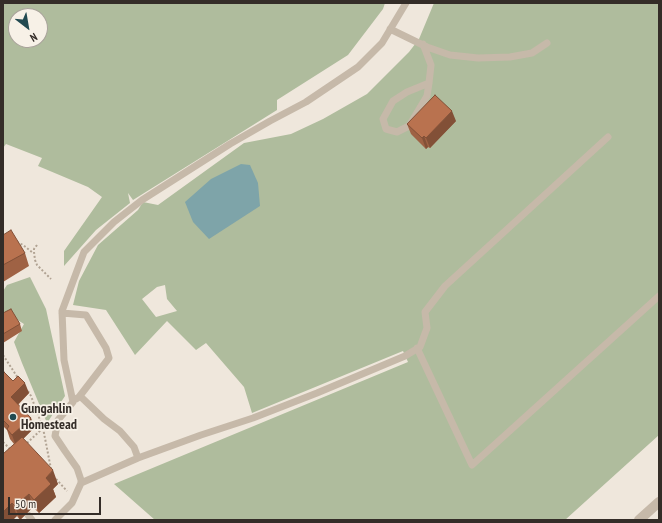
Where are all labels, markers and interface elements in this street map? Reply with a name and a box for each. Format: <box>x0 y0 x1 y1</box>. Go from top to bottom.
north arrow <box>8 8 48 48</box>
text: N <box>28 30 40 45</box>
place label: Gungahlin Homestead <box>21 401 77 434</box>
marker: Gungahlin Homestead <box>8 412 18 422</box>
scale bar <box>10 489 103 515</box>
text: 50 m <box>15 496 36 511</box>

